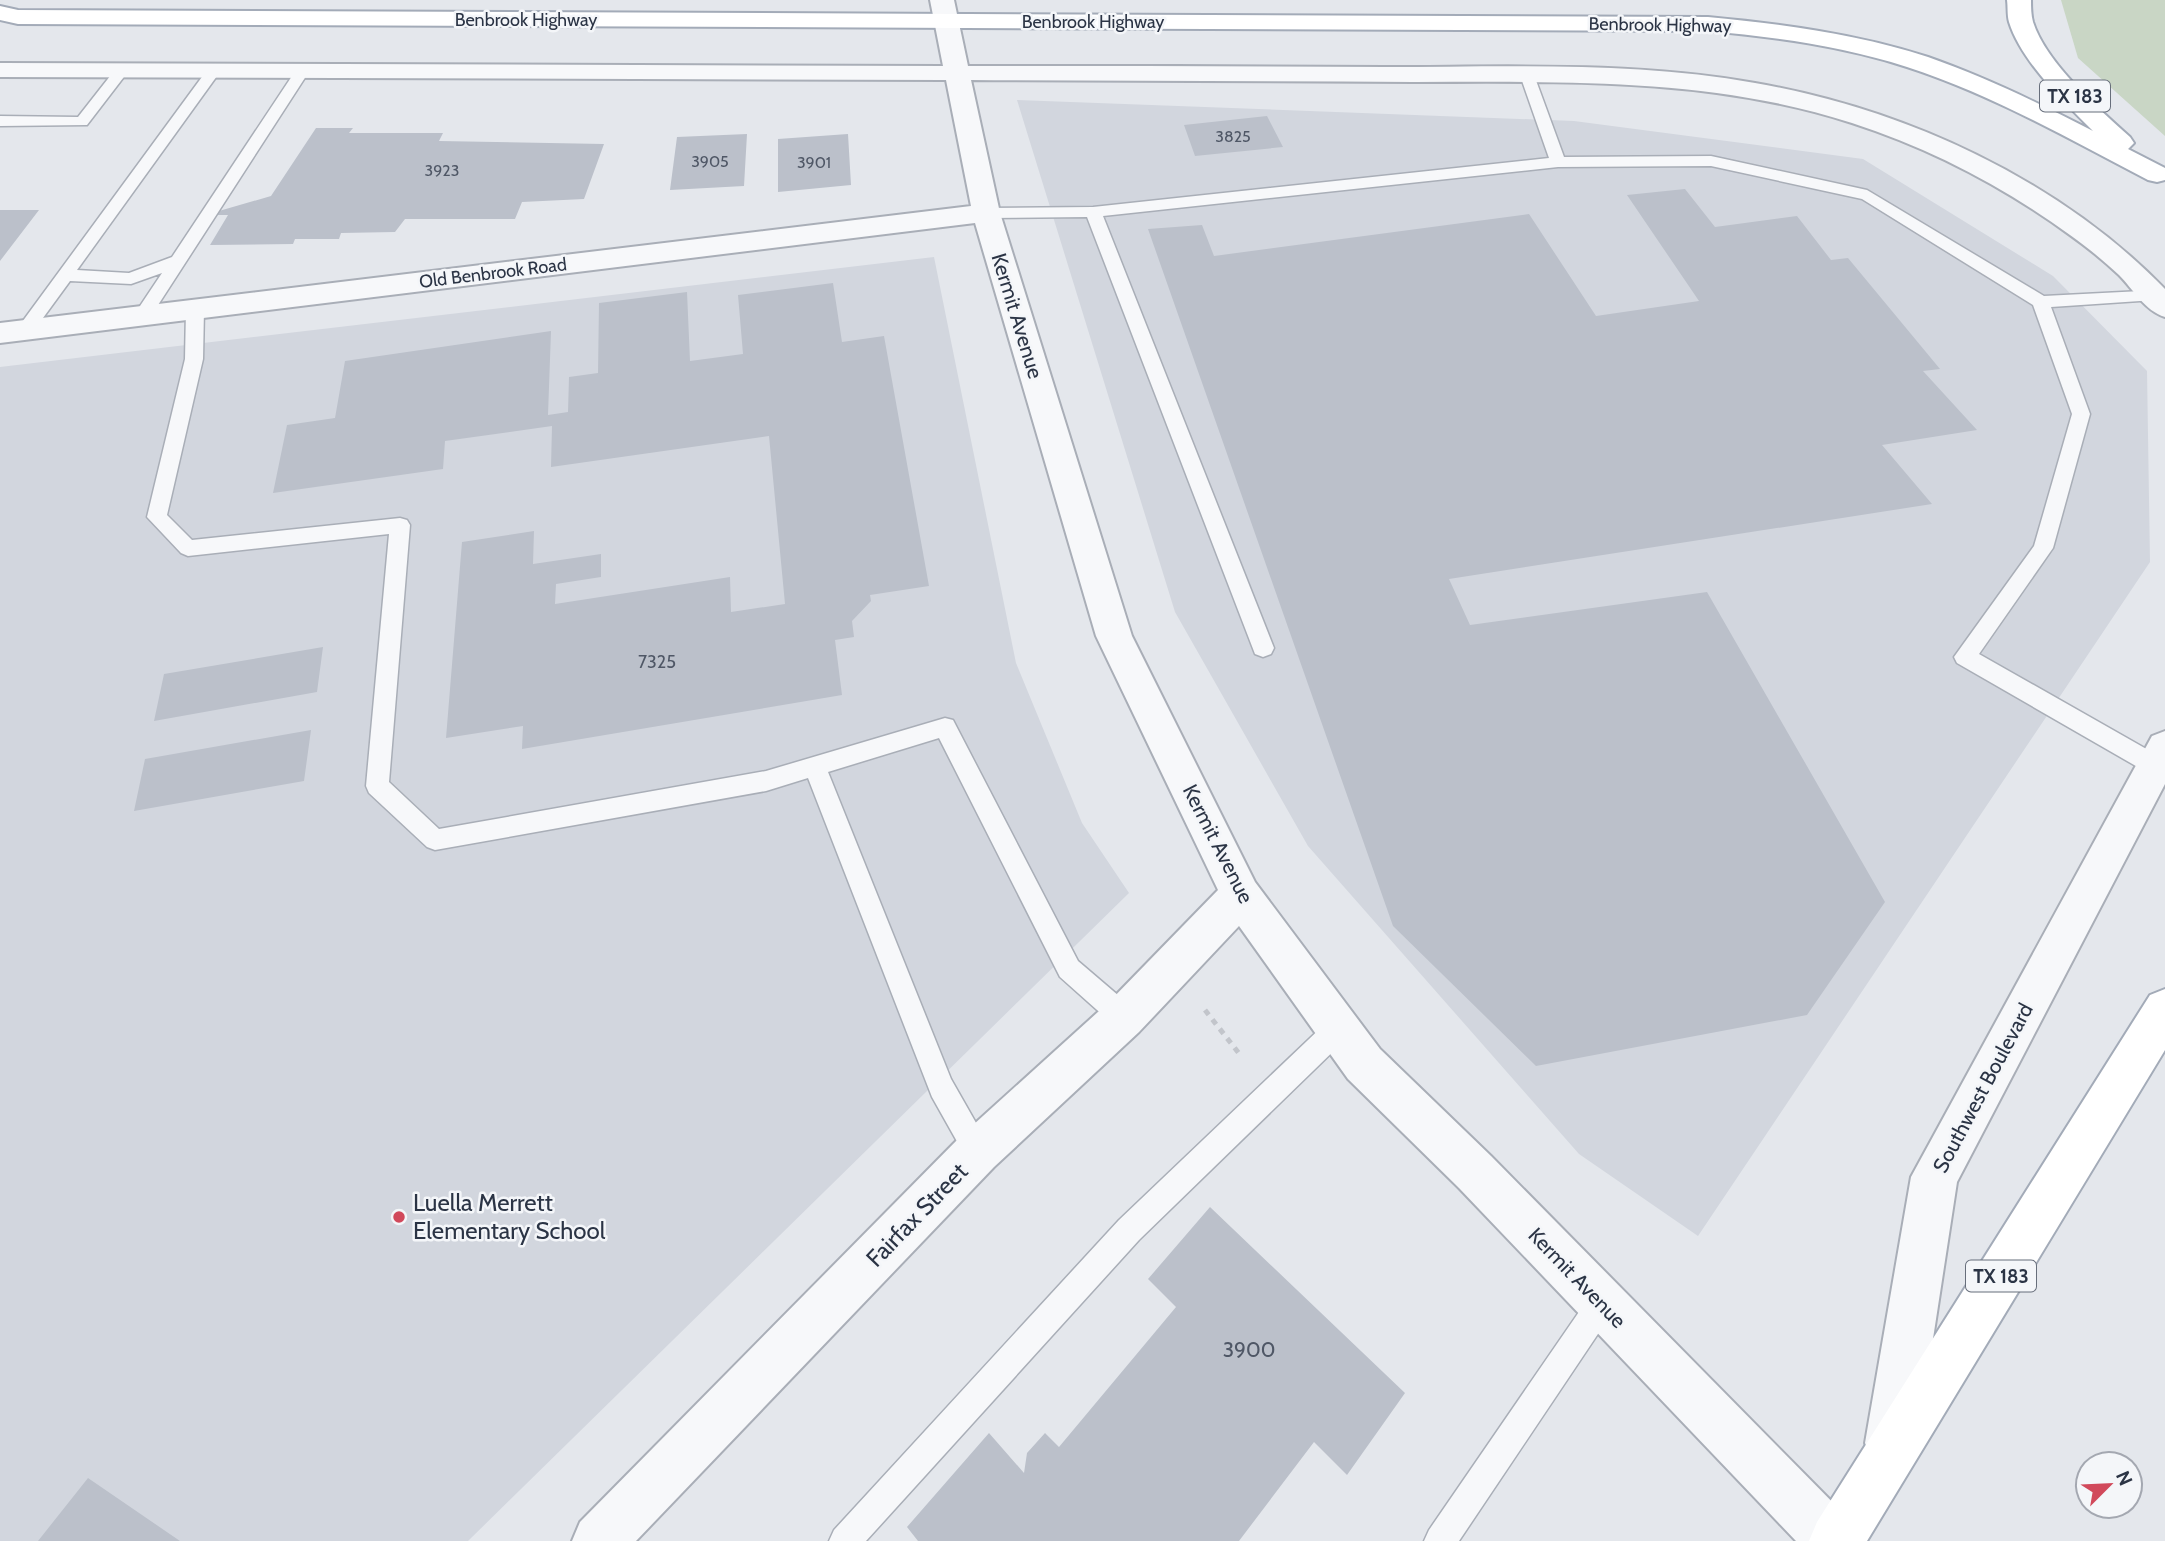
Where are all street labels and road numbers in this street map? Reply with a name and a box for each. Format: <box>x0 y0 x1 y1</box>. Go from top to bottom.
street label: Benbrook Highway <box>455 9 597 31</box>
street label: Benbrook Highway <box>1022 11 1164 33</box>
street label: Benbrook Highway <box>1588 13 1732 37</box>
road number: TX 183 <box>2040 80 2110 111</box>
street label: Kermit Avenue <box>987 250 1048 382</box>
street label: Old Benbrook Road <box>418 253 568 293</box>
street label: Kermit Avenue <box>1178 780 1259 908</box>
street label: Southwest Boulevard <box>1927 999 2038 1177</box>
street label: Fairfax Street <box>860 1157 973 1273</box>
street label: Kermit Avenue <box>1523 1222 1632 1333</box>
road number: TX 183 <box>1966 1260 2036 1292</box>

